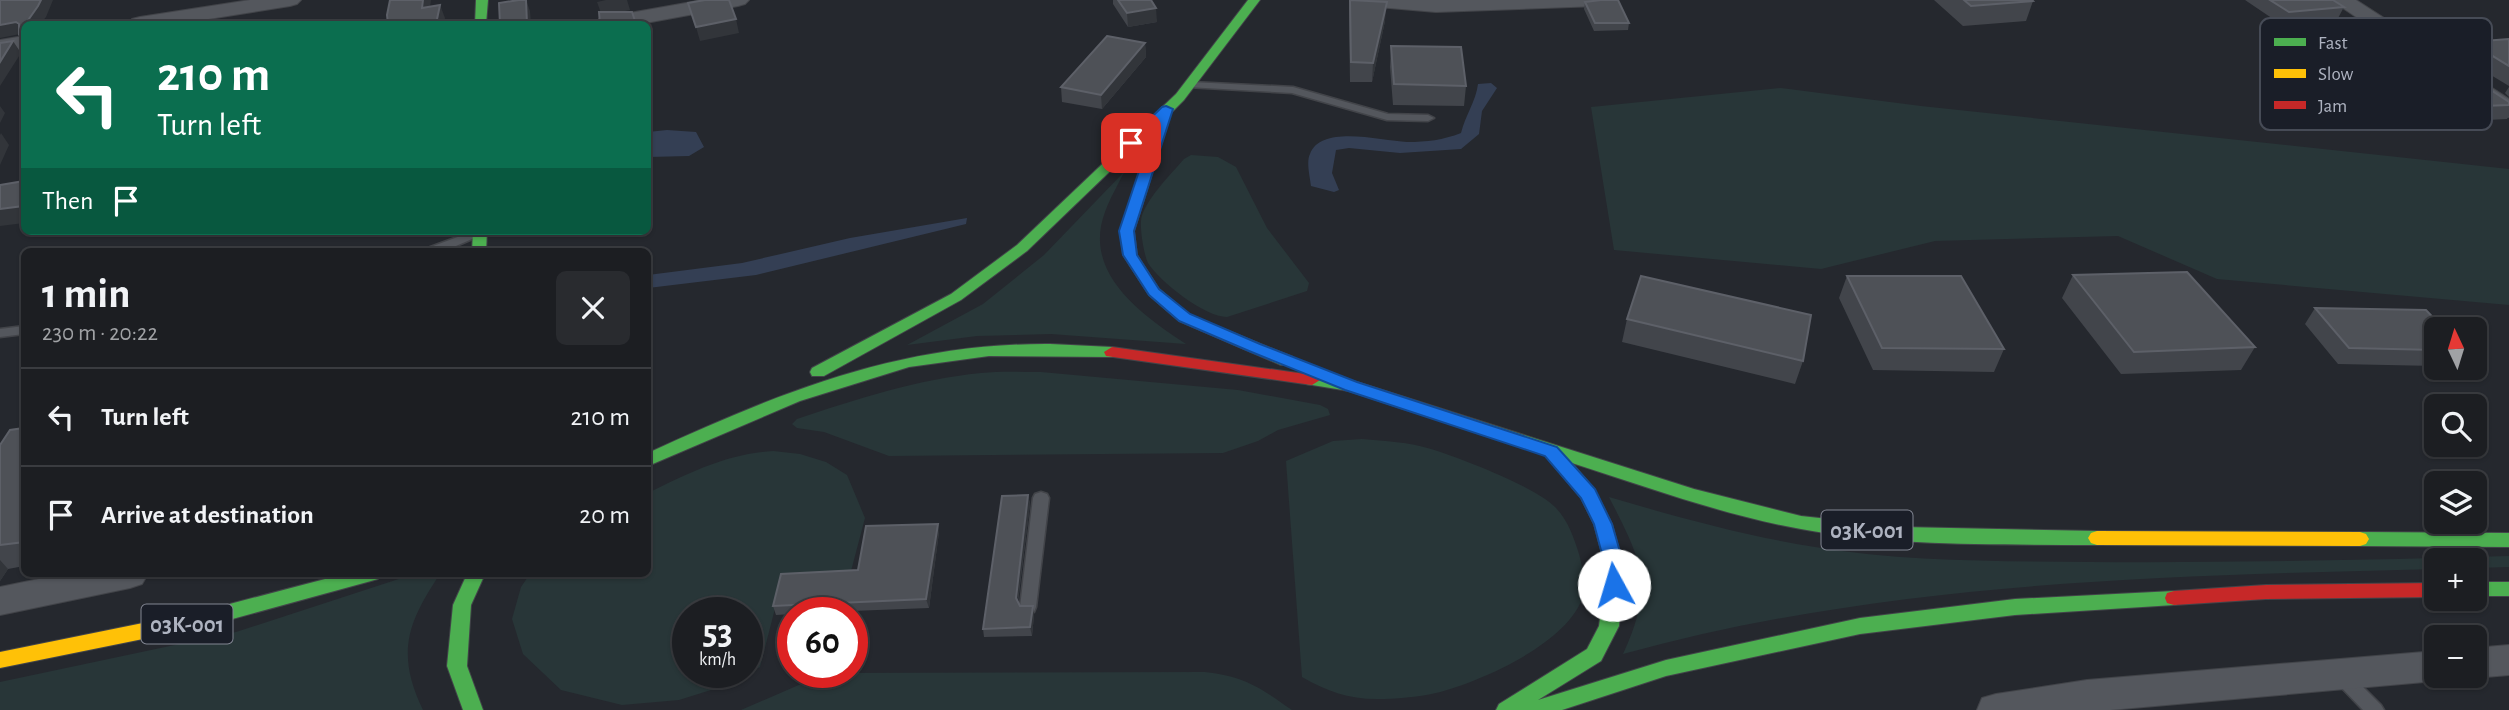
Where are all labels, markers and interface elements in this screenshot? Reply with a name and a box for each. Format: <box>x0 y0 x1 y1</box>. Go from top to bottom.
legend <box>2260 18 2492 130</box>
text: Fast <box>2318 34 2348 53</box>
icon: left <box>42 49 133 140</box>
text: 210 m <box>157 51 270 100</box>
text: Slow <box>2318 65 2354 84</box>
text: Jam <box>2318 97 2347 116</box>
text: Turn left <box>157 109 261 141</box>
pin <box>1101 113 1161 173</box>
icon: arrive <box>1112 124 1150 162</box>
icon: arrive <box>107 182 145 220</box>
text: Then <box>42 188 93 214</box>
button: close <box>556 271 630 345</box>
text: 1 min <box>42 273 131 315</box>
north arrow <box>2424 317 2487 380</box>
map controls <box>2424 317 2487 688</box>
text: 230 m · 20:22 <box>42 322 158 345</box>
button: search <box>2424 394 2487 457</box>
icon: left <box>42 398 80 436</box>
text: Turn left <box>101 404 189 430</box>
text: 210 m <box>570 404 630 430</box>
button: layers <box>2424 471 2487 534</box>
icon: arrive <box>42 496 80 534</box>
text: Arrive at destination <box>101 502 314 528</box>
text: 20 m <box>579 502 630 528</box>
road number: 03К-001 <box>1822 510 1912 550</box>
position arrow <box>1577 548 1651 622</box>
button: + <box>2424 548 2487 611</box>
speed limit sign: 60 <box>777 597 868 688</box>
road number: 03К-001 <box>142 604 232 644</box>
text: 53 <box>702 616 733 651</box>
button: − <box>2424 625 2487 688</box>
text: km/h <box>699 651 736 669</box>

